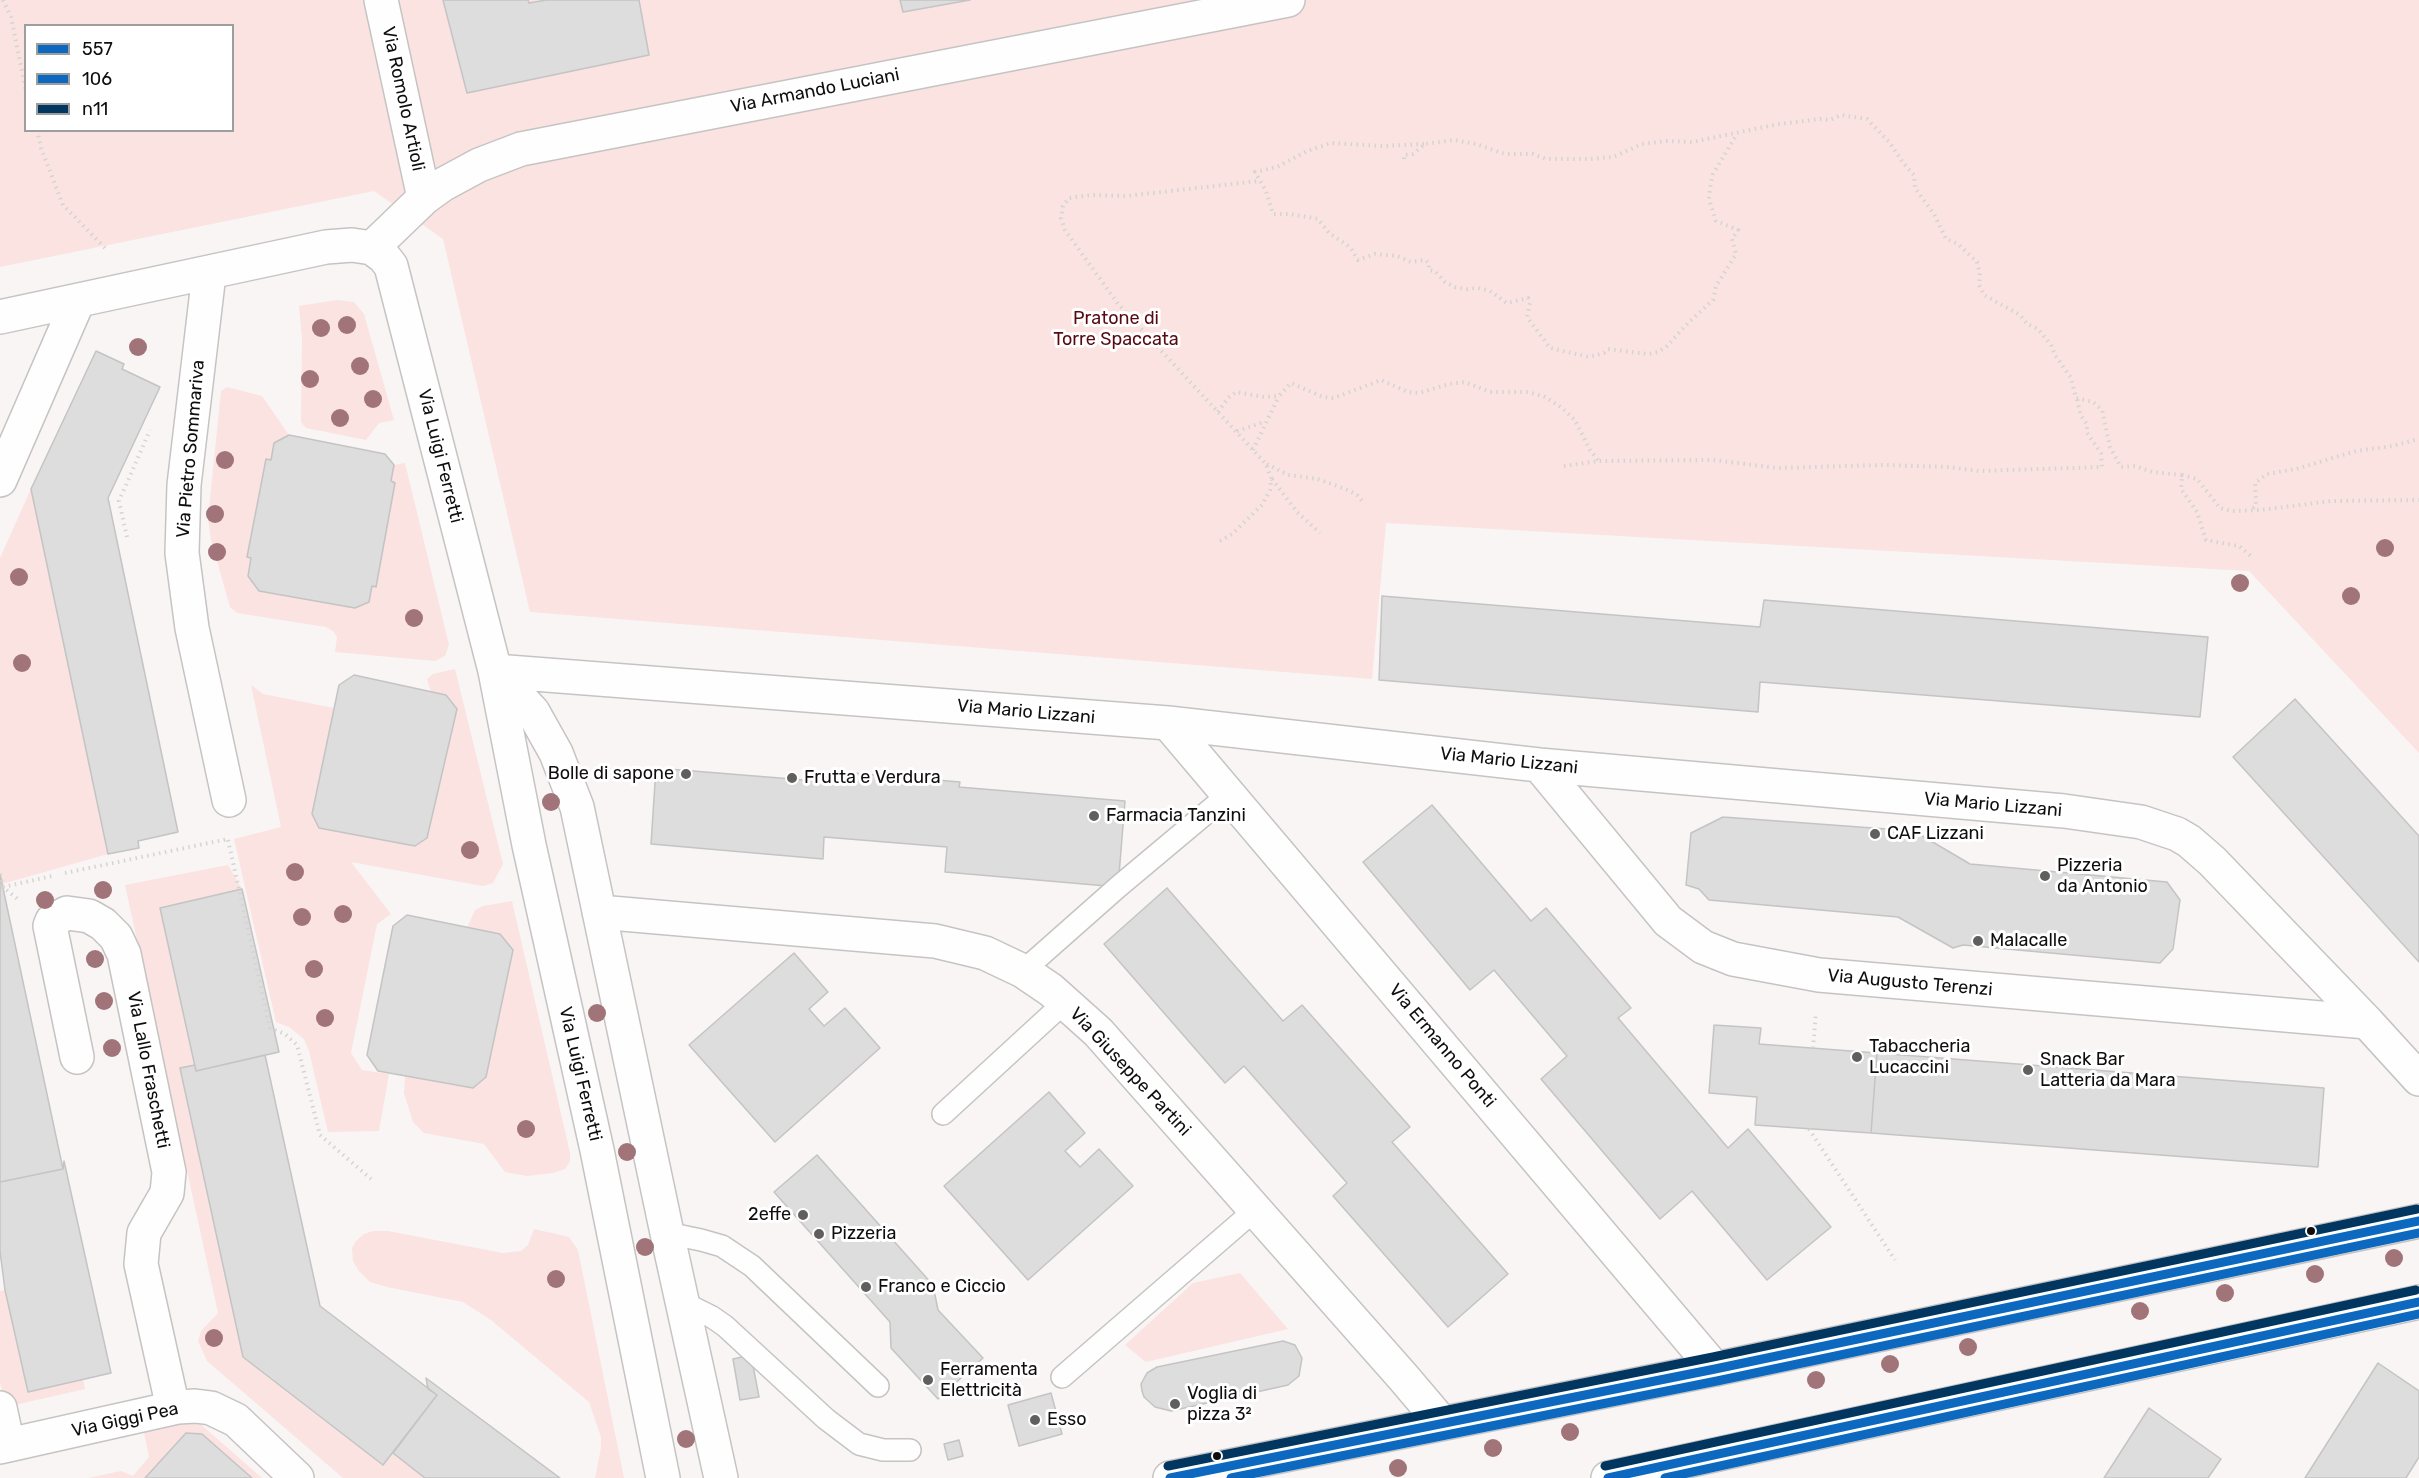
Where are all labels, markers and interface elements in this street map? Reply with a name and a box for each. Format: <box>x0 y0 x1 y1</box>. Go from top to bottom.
legend <box>24 24 234 132</box>
street label: Via Romolo Artioli <box>377 25 429 173</box>
text: 557 <box>82 38 113 60</box>
street label: Via Armando Luciani <box>729 64 901 118</box>
text: 106 <box>82 68 112 90</box>
text: n11 <box>82 98 108 120</box>
park label: Pratone di Torre Spaccata <box>1053 308 1179 350</box>
street label: Via Pietro Sommariva <box>172 359 210 539</box>
street label: Via Luigi Ferretti <box>413 387 467 525</box>
street label: Via Mario Lizzani <box>956 695 1096 729</box>
street label: Via Mario Lizzani <box>1439 743 1579 779</box>
place label: Bolle di sapone <box>548 763 674 785</box>
marker: Bolle di sapone <box>679 767 693 781</box>
place label: Frutta e Verdura <box>804 767 941 789</box>
marker: Frutta e Verdura <box>785 771 799 785</box>
street label: Via Mario Lizzani <box>1923 788 2063 822</box>
place label: Farmacia Tanzini <box>1106 805 1246 827</box>
marker: Farmacia Tanzini <box>1087 809 1101 823</box>
place label: CAF Lizzani <box>1887 823 1984 845</box>
marker: CAF Lizzani <box>1868 827 1882 841</box>
place label: Pizzeria da Antonio <box>2057 855 2148 898</box>
marker: Pizzeria da Antonio <box>2038 869 2052 883</box>
place label: Malacalle <box>1990 930 2067 952</box>
marker: Malacalle <box>1971 934 1985 948</box>
street label: Via Augusto Terenzi <box>1827 965 1993 1001</box>
street label: Via Ermanno Ponti <box>1384 980 1500 1112</box>
street label: Via Lallo Fraschetti <box>122 990 174 1150</box>
street label: Via Giuseppe Partini <box>1065 1003 1195 1141</box>
street label: Via Luigi Ferretti <box>554 1005 606 1143</box>
place label: Tabaccheria Lucaccini <box>1869 1036 1970 1078</box>
place label: Snack Bar Latteria da Mara <box>2040 1049 2176 1092</box>
marker: Tabaccheria Lucaccini <box>1850 1050 1864 1064</box>
marker: Snack Bar Latteria da Mara <box>2021 1063 2035 1077</box>
place label: 2effe <box>748 1204 791 1226</box>
marker: 2effe <box>796 1208 810 1222</box>
place label: Pizzeria <box>831 1223 896 1245</box>
unlabelled marker <box>2305 1225 2317 1237</box>
marker: Pizzeria <box>812 1227 826 1241</box>
place label: Franco e Ciccio <box>878 1276 1006 1298</box>
marker: Franco e Ciccio <box>859 1280 873 1294</box>
place label: Ferramenta Elettricità <box>940 1359 1038 1402</box>
marker: Ferramenta Elettricità <box>921 1373 935 1387</box>
place label: Voglia di pizza 3² <box>1187 1383 1257 1426</box>
marker: Voglia di pizza 3² <box>1168 1397 1182 1411</box>
street label: Via Giggi Pea <box>70 1398 180 1442</box>
place label: Esso <box>1047 1409 1087 1431</box>
marker: Esso <box>1028 1413 1042 1427</box>
unlabelled marker <box>1211 1450 1223 1462</box>

